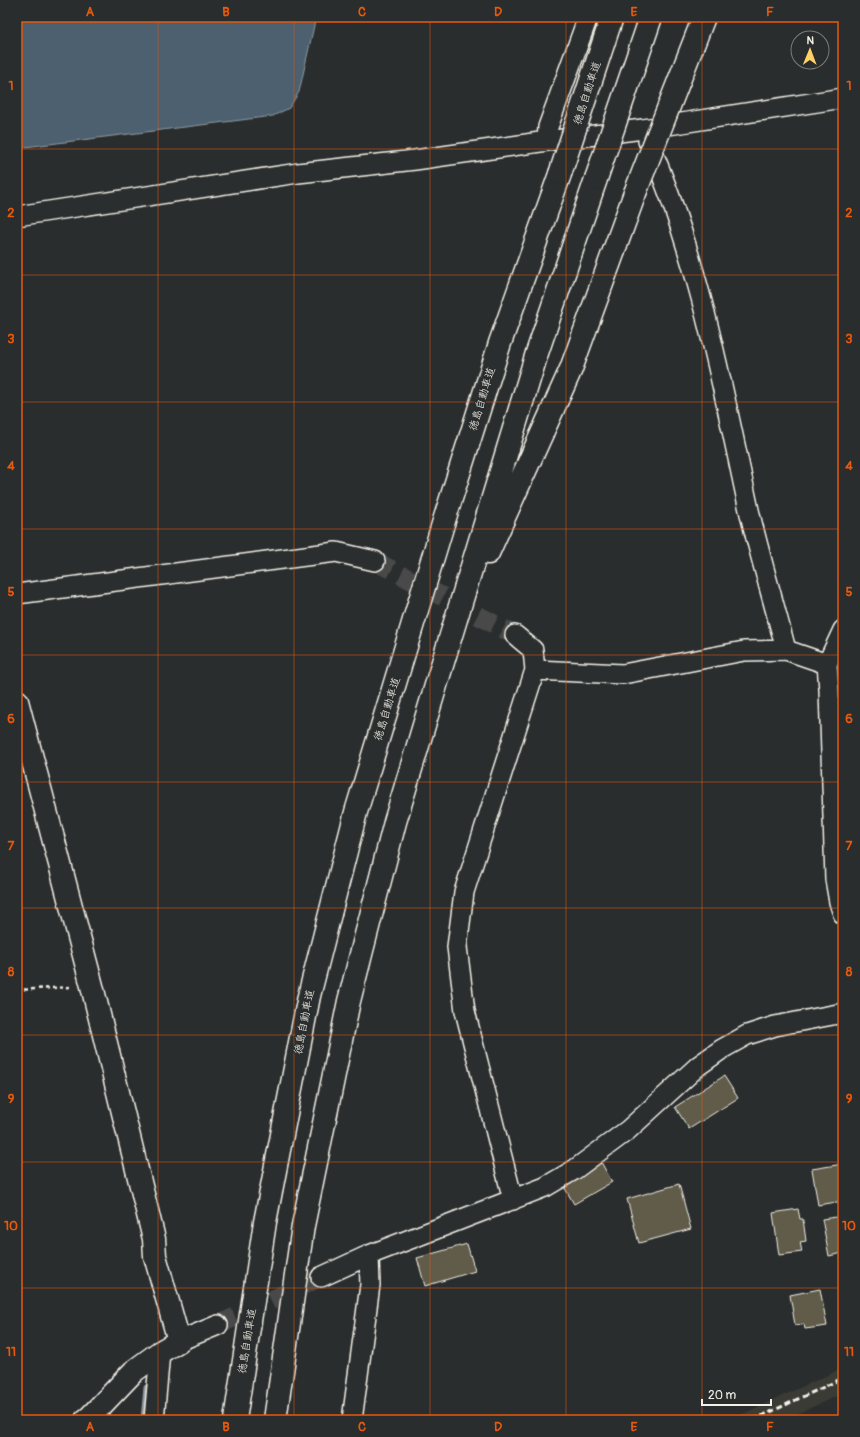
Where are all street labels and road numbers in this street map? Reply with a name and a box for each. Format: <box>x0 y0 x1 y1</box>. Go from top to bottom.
street label: 徳島自動車道 <box>571 60 603 126</box>
street label: 徳島自動車道 <box>466 366 498 432</box>
street label: 徳島自動車道 <box>371 676 403 742</box>
street label: 徳島自動車道 <box>291 988 317 1056</box>
street label: 徳島自動車道 <box>235 1307 259 1375</box>

